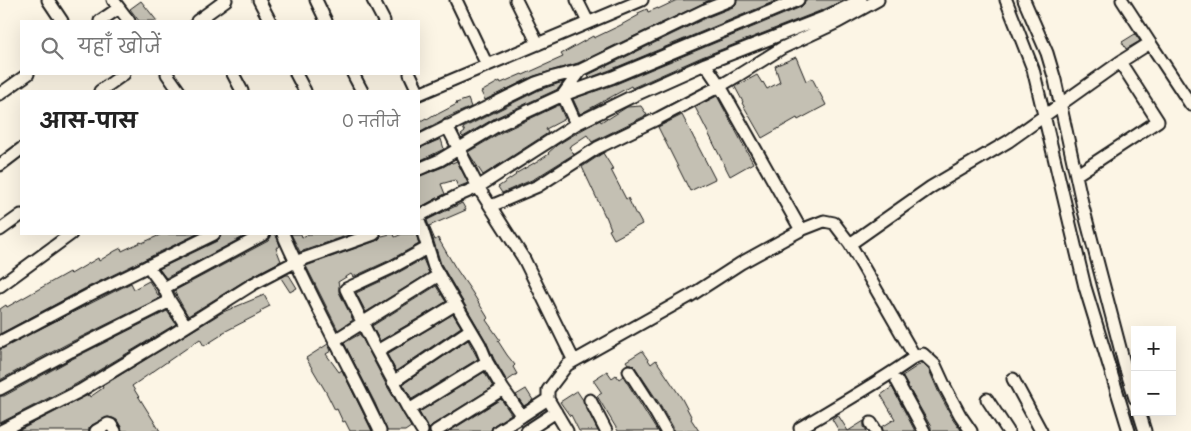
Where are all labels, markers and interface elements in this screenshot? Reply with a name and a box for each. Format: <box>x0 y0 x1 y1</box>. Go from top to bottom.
search box <box>20 20 420 75</box>
text: यहाँ खोजें <box>78 31 161 59</box>
icon: search <box>38 34 66 62</box>
text: आस-पास <box>40 103 137 135</box>
text: 0 नतीजे <box>342 108 400 132</box>
map controls <box>1131 326 1176 416</box>
button: + <box>1131 326 1176 371</box>
button: − <box>1131 371 1176 416</box>

